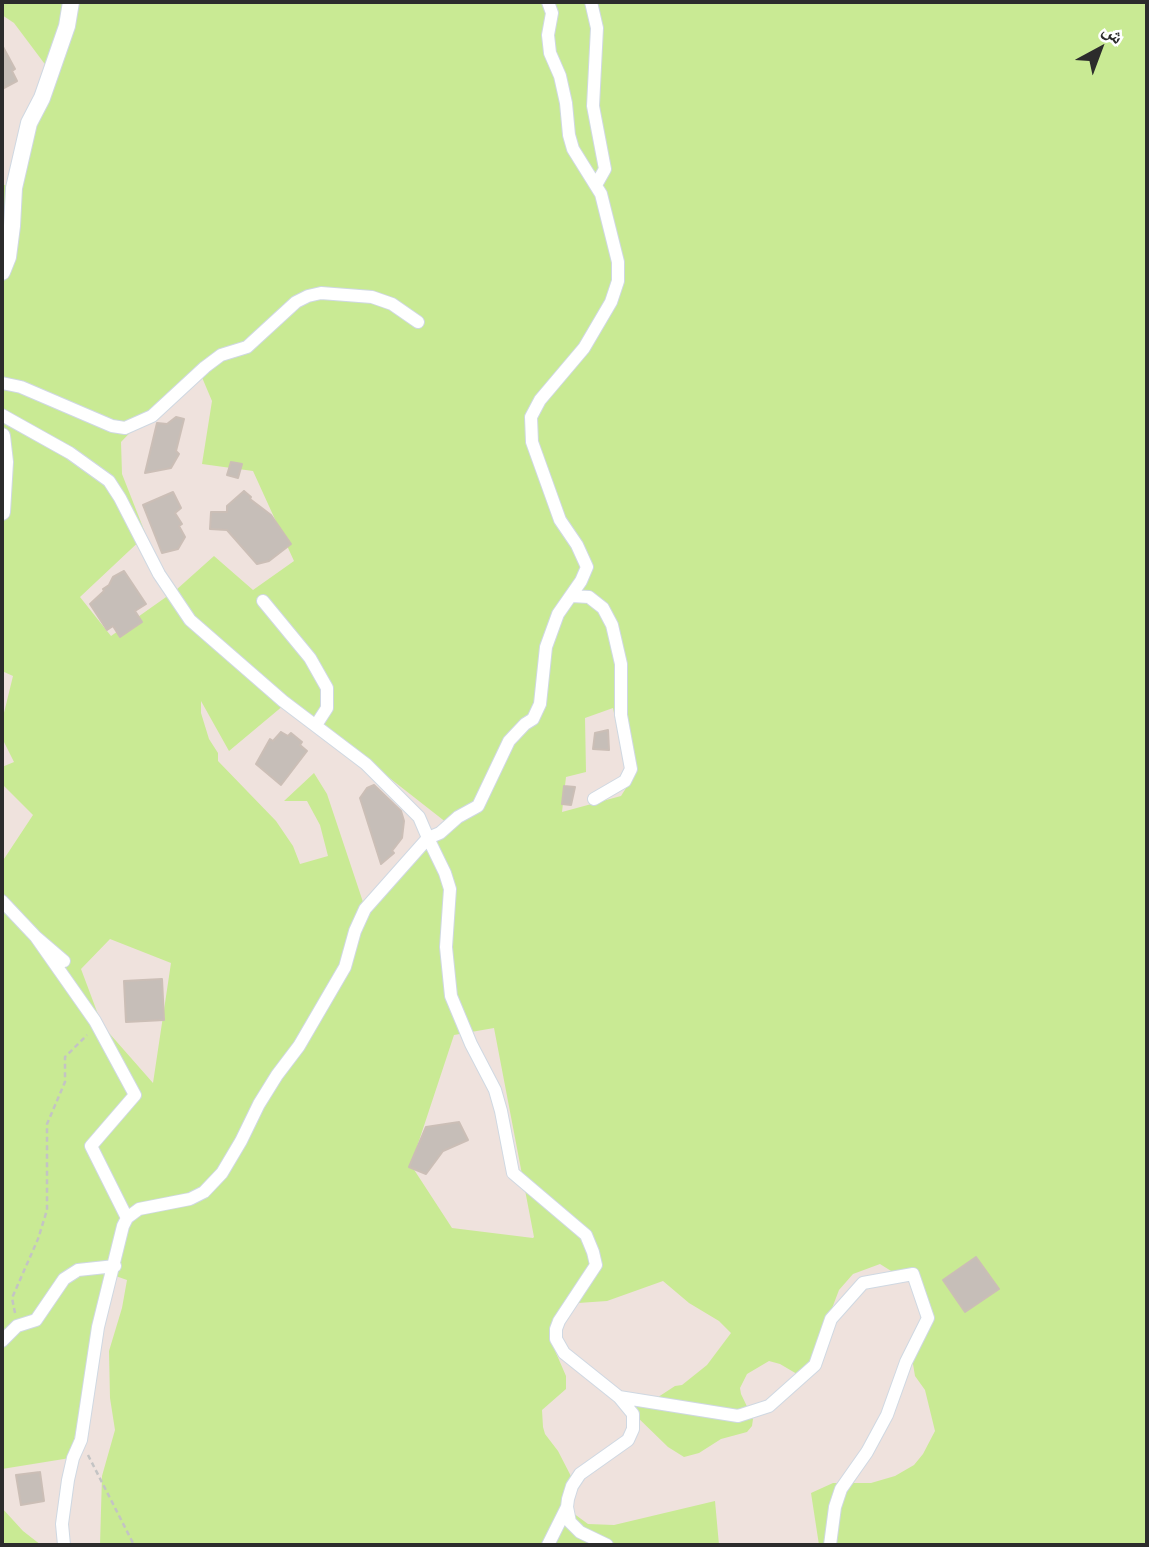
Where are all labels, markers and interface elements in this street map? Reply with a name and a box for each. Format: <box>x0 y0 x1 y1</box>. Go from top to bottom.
north arrow <box>1065 14 1135 84</box>
text: ش <box>1099 17 1129 48</box>

